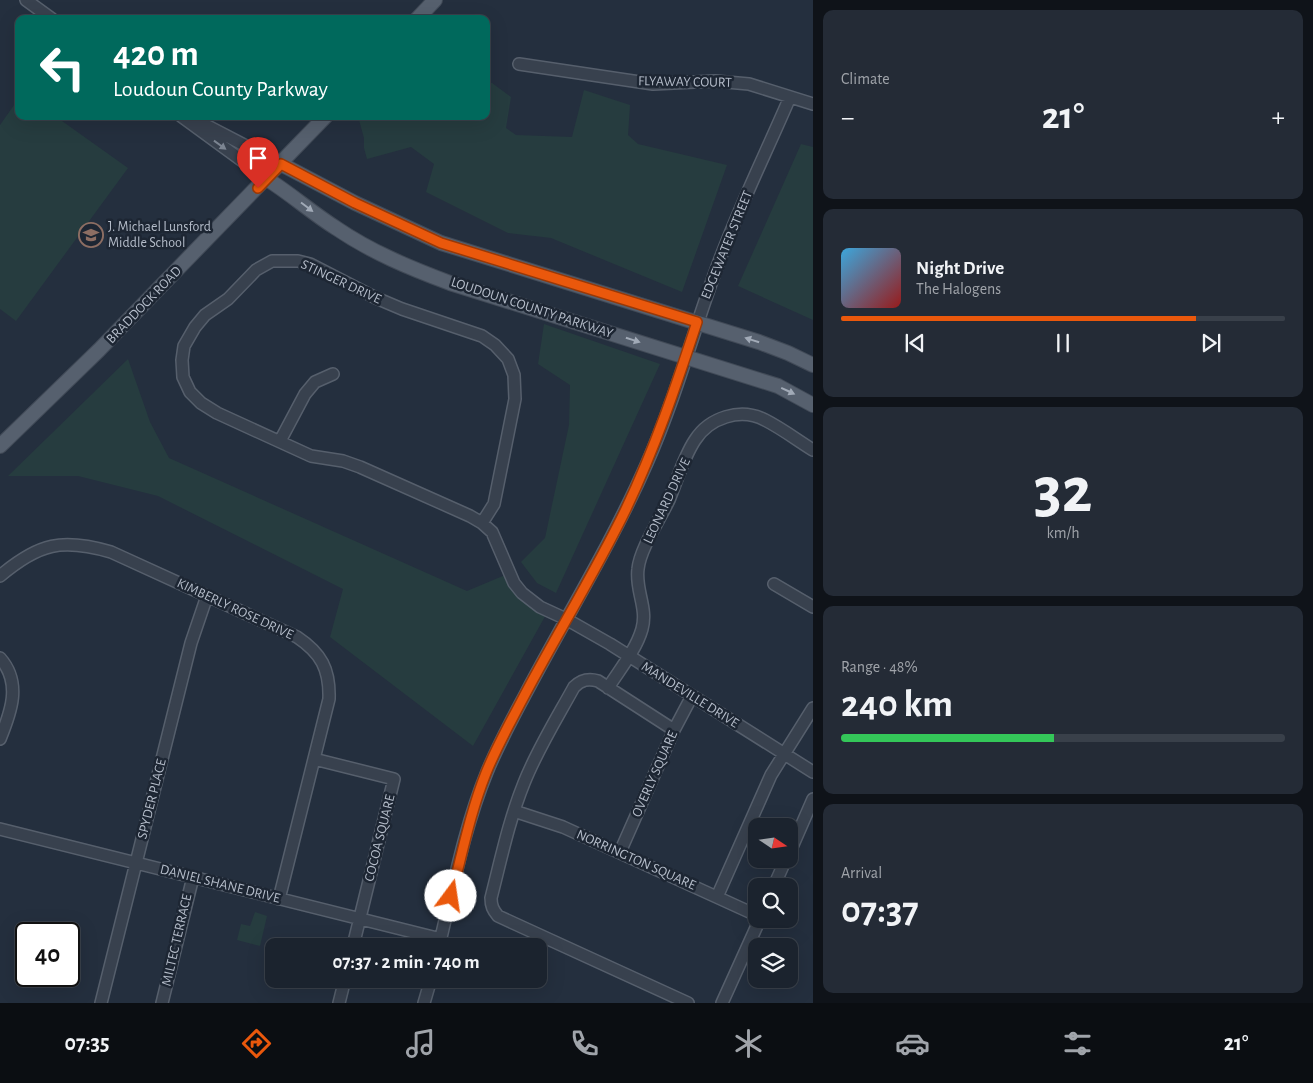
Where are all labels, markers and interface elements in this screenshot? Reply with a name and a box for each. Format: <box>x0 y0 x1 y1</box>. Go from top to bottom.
icon: left <box>30 35 95 100</box>
text: 420 m <box>113 37 199 72</box>
text: Climate <box>841 71 890 87</box>
street label: FLYAWAY COURT <box>638 74 732 90</box>
text: Loudoun County Parkway <box>113 78 328 100</box>
text: 21° <box>1042 98 1084 136</box>
text: − <box>841 104 854 132</box>
text: + <box>1272 104 1285 132</box>
pin <box>237 137 279 188</box>
one-way arrow <box>213 140 227 150</box>
icon: arrive <box>244 144 272 172</box>
street label: EDGEWATER STREET <box>699 189 755 301</box>
one-way arrow <box>300 202 314 212</box>
place label: J. Michael Lunsford Middle School <box>108 220 211 250</box>
school or university icon: J. Michael Lunsford Middle School <box>78 222 104 248</box>
street label: STINGER DRIVE <box>299 257 383 307</box>
text: Night Drive <box>916 259 1004 278</box>
street label: BRADDOCK ROAD <box>104 264 184 346</box>
street label: LOUDOUN COUNTY PARKWAY <box>449 275 615 341</box>
text: The Halogens <box>916 281 1001 297</box>
icon: previous <box>901 329 929 357</box>
icon: pause <box>1049 329 1077 357</box>
icon: next <box>1197 329 1225 357</box>
one-way arrow <box>744 336 759 344</box>
one-way arrow <box>626 337 641 345</box>
one-way arrow <box>780 386 795 395</box>
street label: LEONARD DRIVE <box>641 456 693 546</box>
text: 32 <box>1034 459 1092 524</box>
text: km/h <box>1046 525 1080 541</box>
street label: KIMBERLY ROSE DRIVE <box>175 576 295 642</box>
street label: MANDEVILLE DRIVE <box>639 659 741 731</box>
text: Range · 48% <box>841 659 918 675</box>
text: 240 km <box>841 686 953 724</box>
street label: OVERLY SQUARE <box>630 729 680 819</box>
street label: SPYDER PLACE <box>135 757 169 840</box>
street label: COCOA SQUARE <box>362 793 398 883</box>
north arrow <box>748 818 798 868</box>
map controls <box>748 818 798 988</box>
street label: NORRINGTON SQUARE <box>574 827 698 893</box>
street label: DANIEL SHANE DRIVE <box>159 862 282 906</box>
text: Arrival <box>841 865 882 881</box>
position arrow <box>424 869 476 921</box>
button: search <box>748 878 798 928</box>
street label: MILTEC TERRACE <box>160 892 194 987</box>
text: 07:37 <box>841 892 919 930</box>
speed limit sign: 40 <box>15 922 80 987</box>
button: layers <box>748 938 798 988</box>
text: 07:37 · 2 min · 740 m <box>332 953 480 972</box>
icon: directions <box>239 1026 274 1061</box>
icon: music <box>403 1026 438 1061</box>
icon: phone <box>567 1026 602 1061</box>
icon: climate <box>731 1026 766 1061</box>
icon: car <box>895 1026 930 1061</box>
icon: filters <box>1060 1026 1095 1061</box>
text: 07:35 <box>65 1032 110 1054</box>
text: 21° <box>1224 1032 1248 1054</box>

